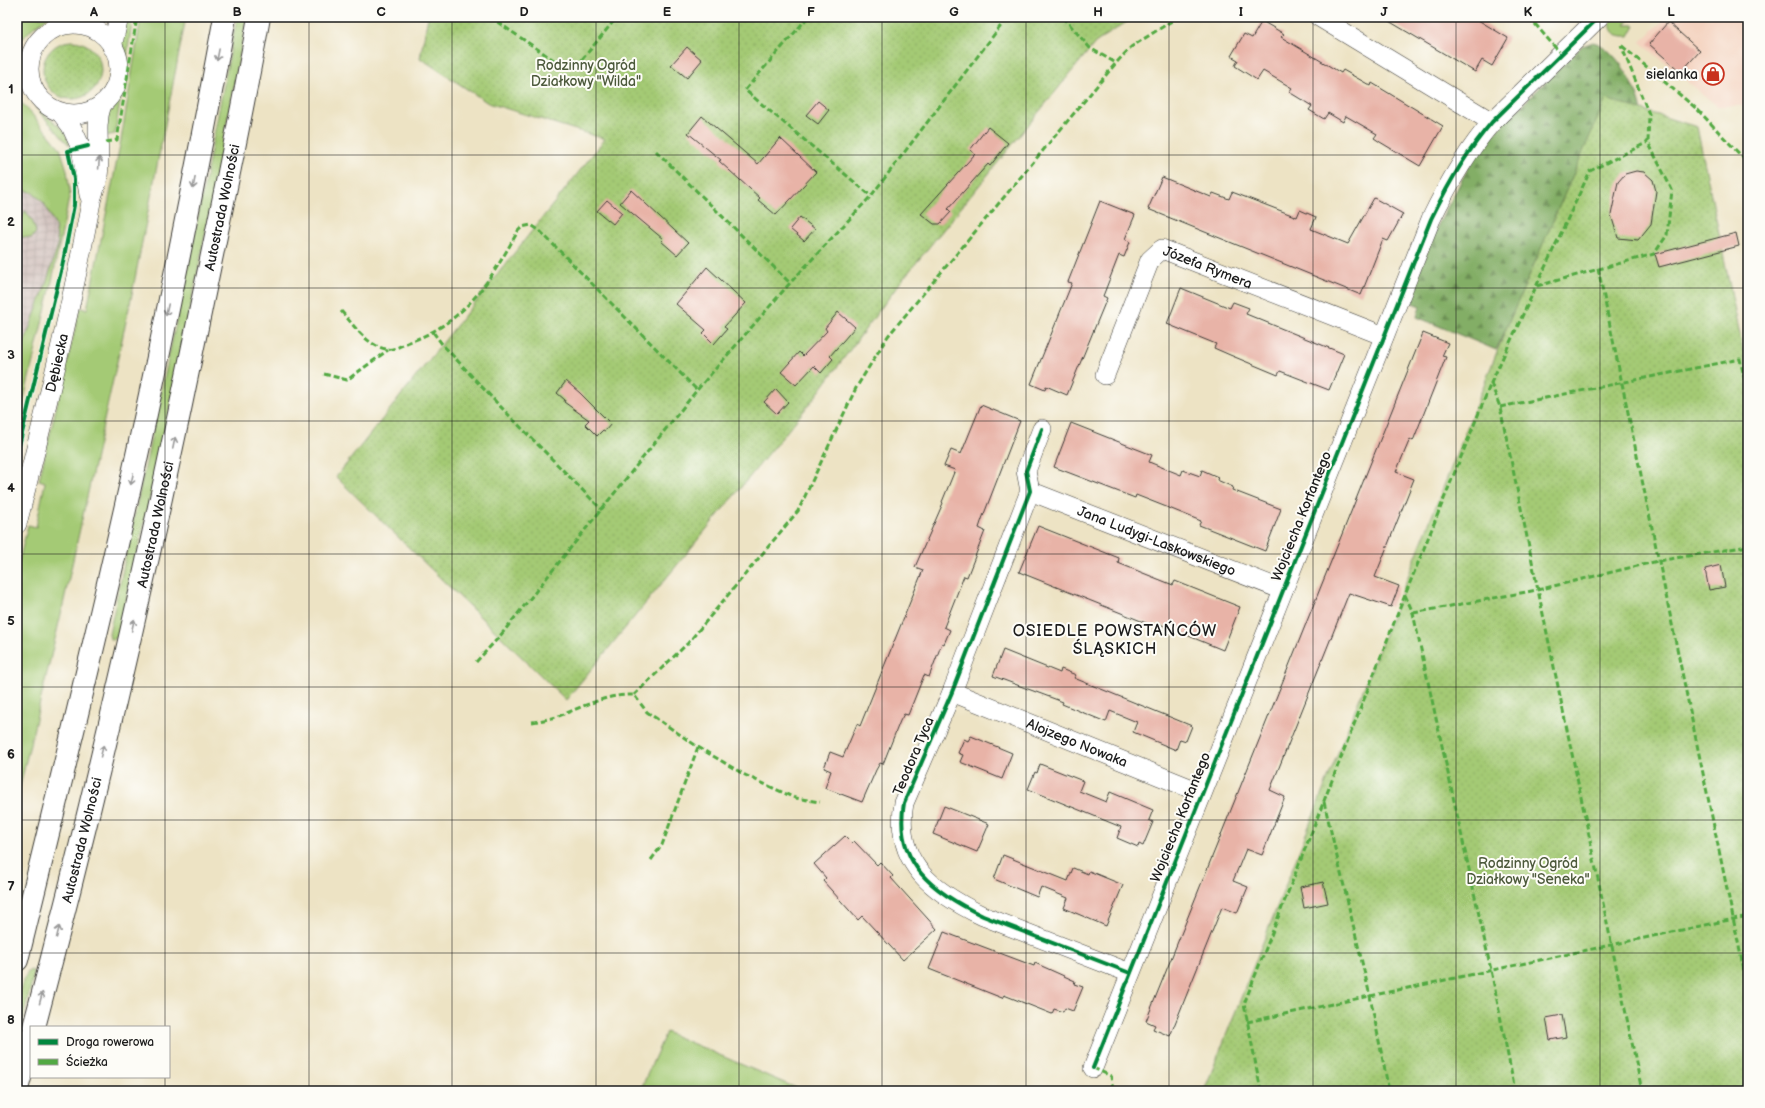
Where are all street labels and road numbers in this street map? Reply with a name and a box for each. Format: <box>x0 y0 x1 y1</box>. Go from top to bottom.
street label: Autostrada Wolności <box>201 143 244 272</box>
street label: Józefa Rymera <box>1161 242 1255 293</box>
street label: Dębiecka <box>42 332 72 394</box>
street label: Wojciecha Korfantego <box>1268 449 1335 584</box>
street label: Autostrada Wolności <box>133 460 178 589</box>
street label: Jana Ludygi-Laskowskiego <box>1075 502 1238 580</box>
street label: Teodora Tyca <box>889 714 938 798</box>
street label: Alojzego Nowaka <box>1024 715 1130 771</box>
street label: Wojciecha Korfantego <box>1147 750 1214 885</box>
street label: Autostrada Wolności <box>58 776 106 905</box>

